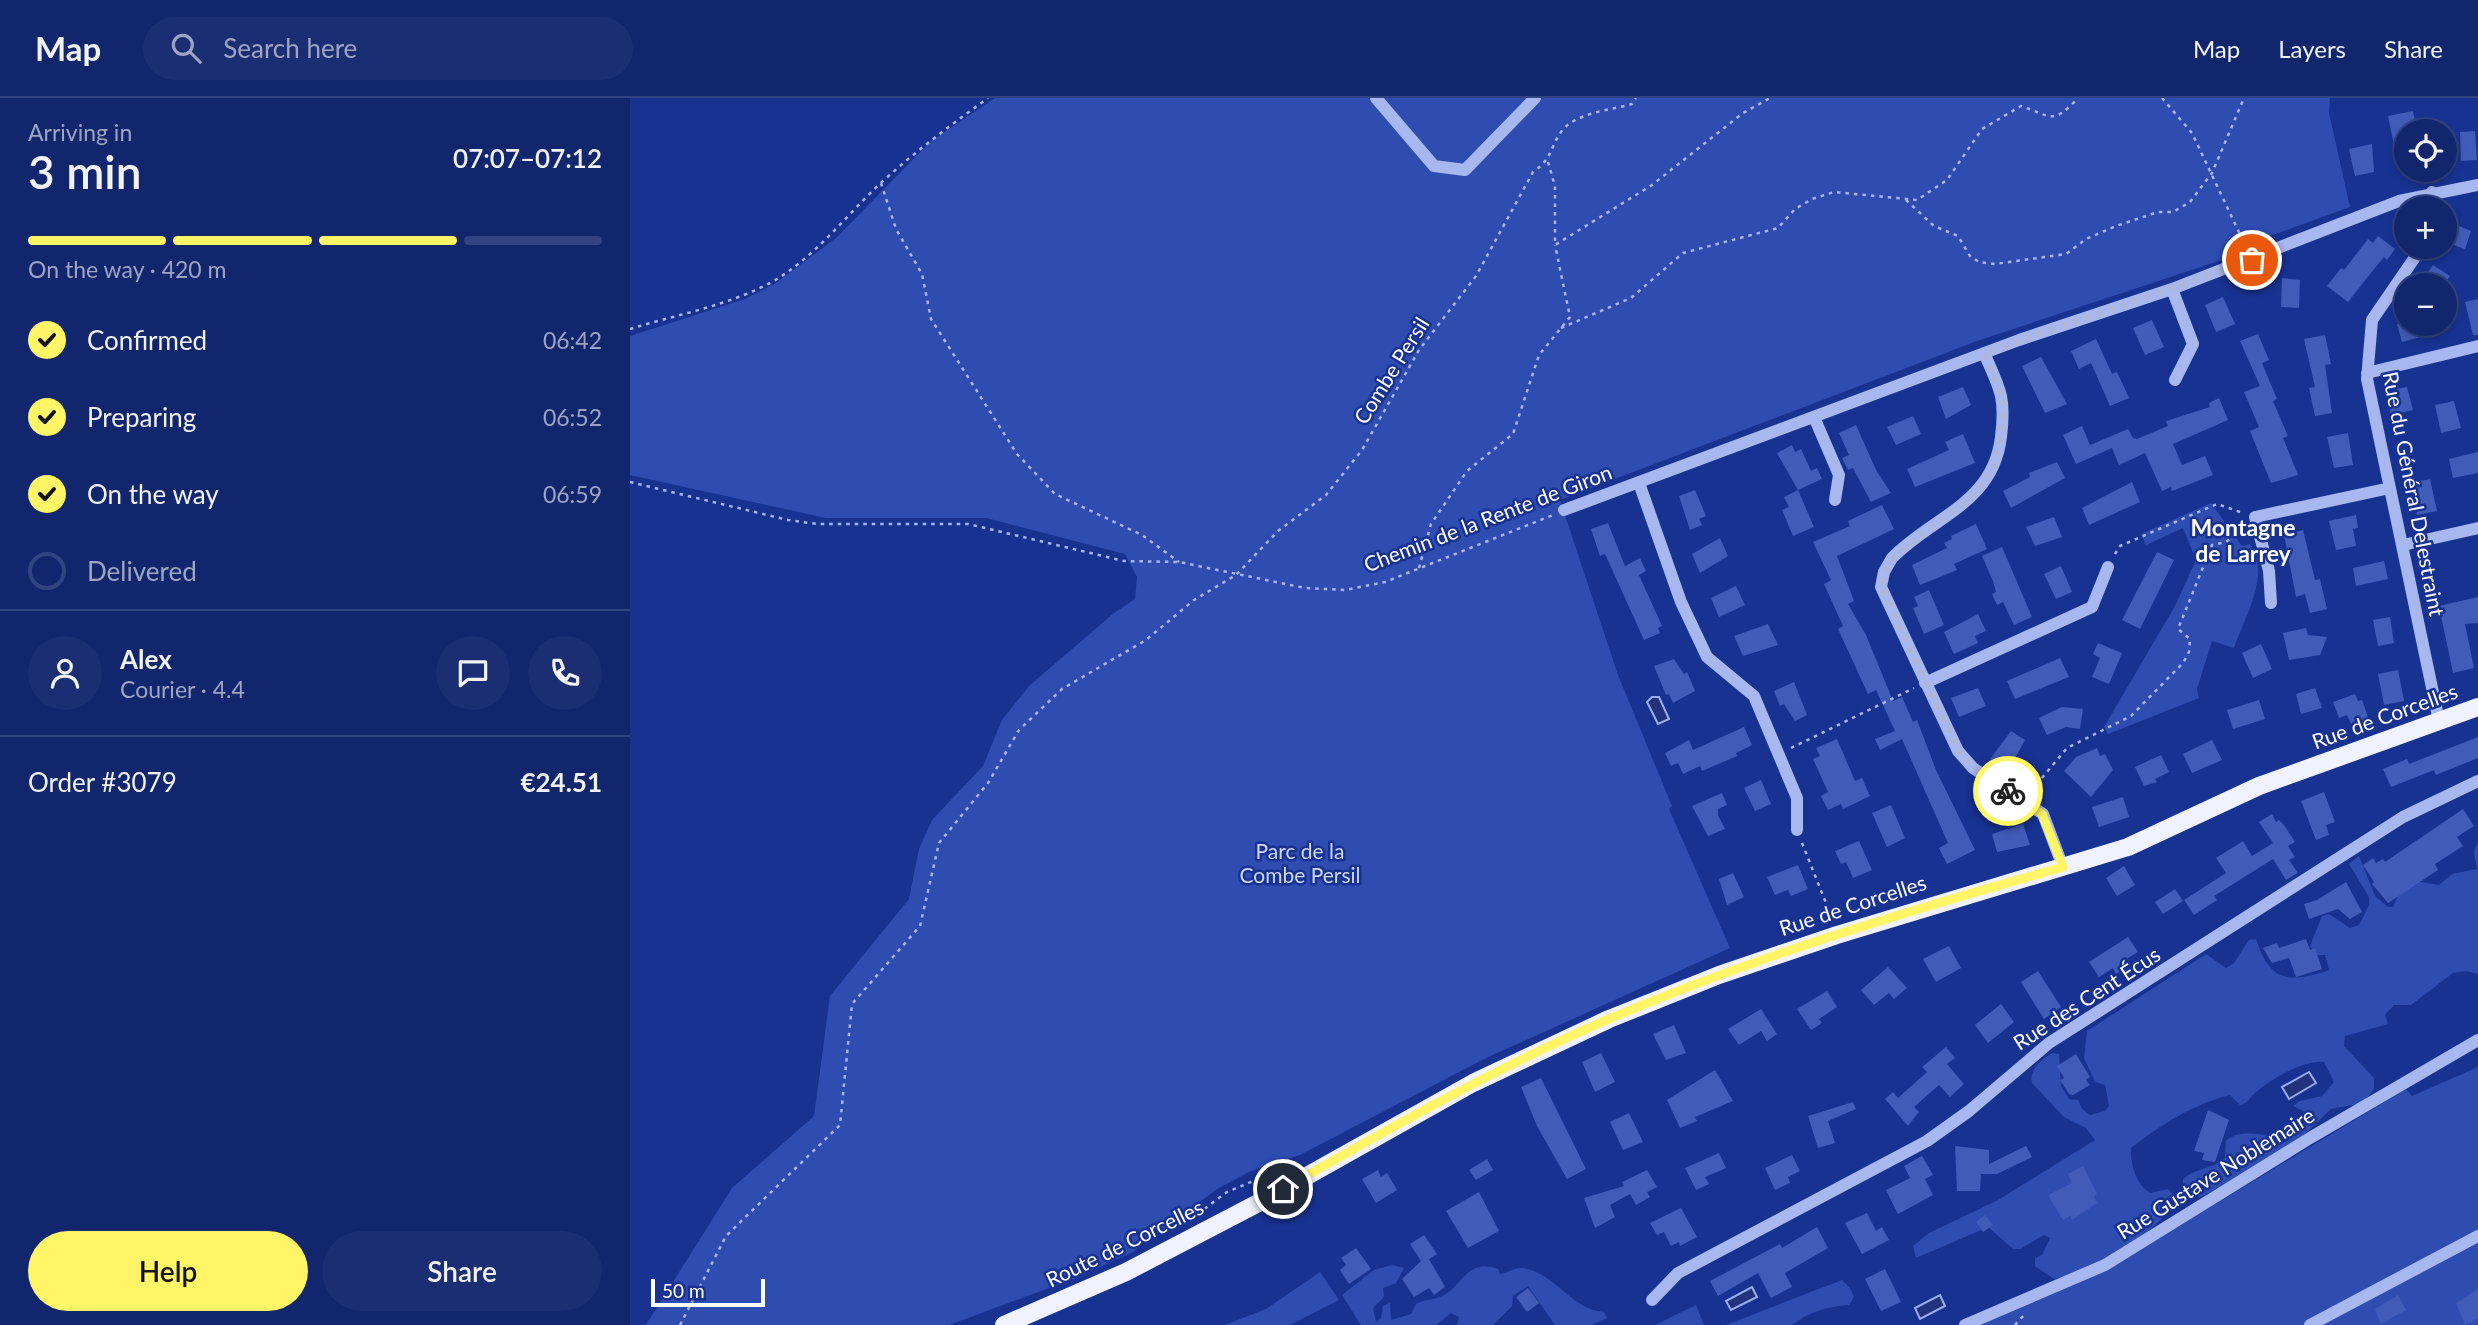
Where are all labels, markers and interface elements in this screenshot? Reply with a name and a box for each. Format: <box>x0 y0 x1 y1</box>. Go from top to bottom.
search box <box>143 17 633 80</box>
text: Map <box>35 28 101 68</box>
icon: search <box>167 29 205 67</box>
text: Search here <box>223 32 357 64</box>
text: Map <box>2193 34 2240 63</box>
text: Layers <box>2278 34 2346 63</box>
text: Share <box>2384 34 2443 63</box>
text: Arriving in <box>28 118 132 146</box>
map controls <box>2394 119 2457 336</box>
button: locate <box>2394 119 2457 182</box>
text: 07:07–07:12 <box>453 142 602 174</box>
text: 3 min <box>28 144 142 199</box>
button: + <box>2394 196 2457 259</box>
pin <box>2222 230 2282 290</box>
icon: bag <box>2233 241 2271 279</box>
text: On the way · 420 m <box>28 255 227 283</box>
button: − <box>2394 273 2457 336</box>
street label: Combe Persil <box>1348 312 1433 428</box>
icon: check <box>28 321 66 359</box>
text: Confirmed <box>87 324 207 356</box>
text: 06:42 <box>543 326 602 354</box>
street label: Rue du Général Delestraint <box>2378 369 2451 619</box>
icon: check <box>28 398 66 436</box>
text: Preparing <box>87 401 196 433</box>
text: 06:52 <box>543 403 602 431</box>
street label: Chemin de la Rente de Giron <box>1360 459 1615 577</box>
icon: check <box>28 475 66 513</box>
text: On the way <box>87 478 219 510</box>
text: 06:59 <box>543 480 602 508</box>
district label: Montagne de Larrey <box>2190 513 2296 567</box>
text: Delivered <box>87 555 197 587</box>
button: person <box>28 636 102 710</box>
button: chat <box>436 636 510 710</box>
button: phone <box>528 636 602 710</box>
text: Alex <box>120 643 172 675</box>
text: Courier · 4.4 <box>120 675 245 703</box>
street label: Rue de Corcelles <box>2308 678 2461 754</box>
courier <box>1973 756 2043 826</box>
text: Order #3079 <box>28 766 177 798</box>
text: €24.51 <box>520 766 602 798</box>
icon: bike <box>1989 772 2027 810</box>
park label: Parc de la Combe Persil <box>1239 838 1361 887</box>
street label: Rue de Corcelles <box>1776 869 1929 940</box>
street label: Rue des Cent Écus <box>2008 941 2164 1055</box>
street label: Rue Gustave Noblemaire <box>2112 1102 2319 1244</box>
pin <box>1253 1159 1313 1219</box>
icon: home <box>1264 1170 1302 1208</box>
street label: Route de Corcelles <box>1041 1194 1207 1292</box>
button: Help <box>28 1231 308 1311</box>
button: Share <box>322 1231 602 1311</box>
scale bar <box>651 1276 765 1308</box>
text: 50 m <box>662 1279 705 1302</box>

